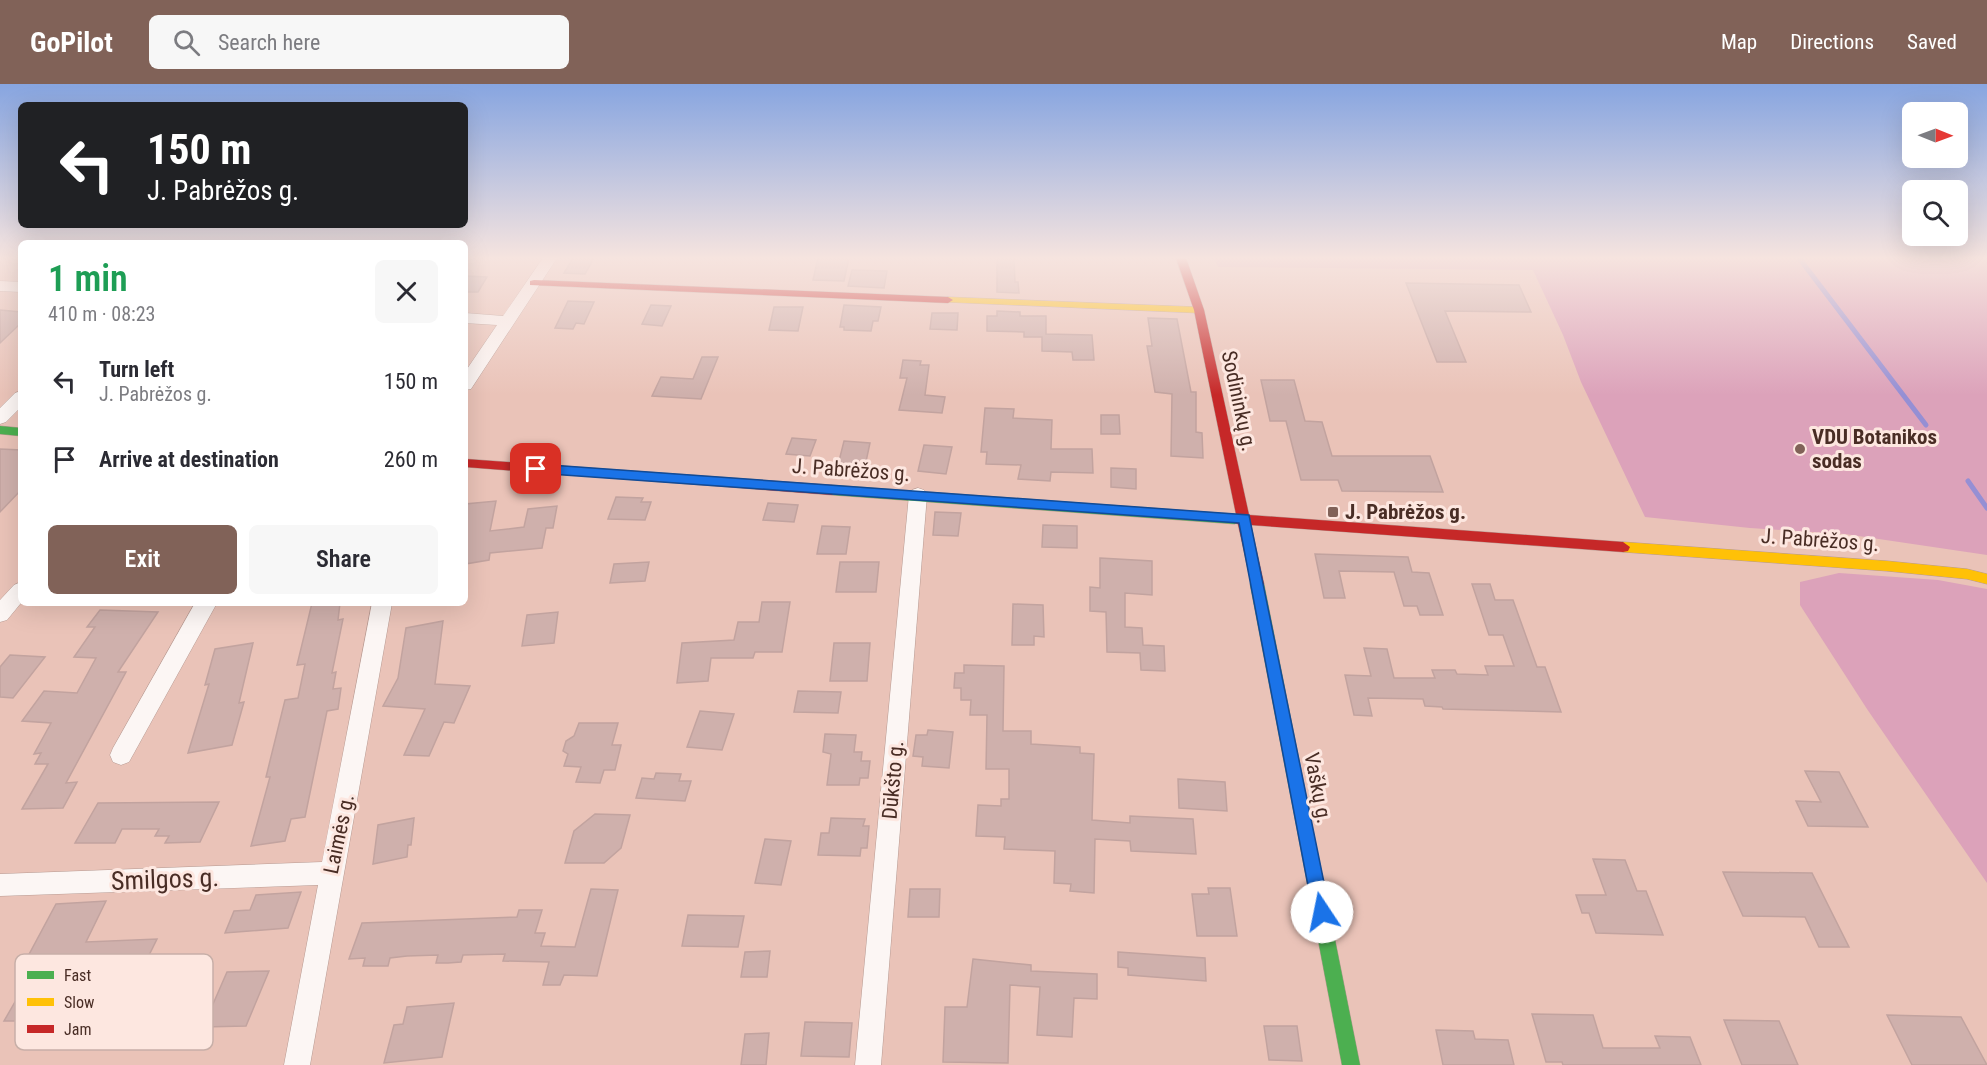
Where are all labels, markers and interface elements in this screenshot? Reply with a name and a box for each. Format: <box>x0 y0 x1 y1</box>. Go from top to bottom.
search box <box>149 15 569 69</box>
text: GoPilot <box>30 26 113 59</box>
icon: search <box>170 26 203 59</box>
text: Search here <box>218 30 320 55</box>
text: Map <box>1721 30 1757 54</box>
text: Directions <box>1790 30 1874 54</box>
text: Saved <box>1907 30 1957 54</box>
north arrow <box>1902 102 1968 168</box>
map controls <box>1902 102 1968 246</box>
text: 150 m <box>147 125 252 174</box>
icon: left <box>48 126 126 204</box>
text: J. Pabrėžos g. <box>147 175 299 207</box>
button: search <box>1902 180 1968 246</box>
text: 1 min <box>48 258 128 300</box>
button: close <box>375 260 438 323</box>
text: 410 m · 08:23 <box>48 302 155 326</box>
street label: Sodininkų g. <box>1217 349 1261 453</box>
text: Turn left <box>99 357 174 382</box>
icon: left <box>48 365 81 398</box>
text: 150 m <box>384 369 438 394</box>
text: J. Pabrėžos g. <box>99 382 212 406</box>
place label: VDU Botanikos sodas <box>1812 425 1937 473</box>
marker: VDU Botanikos sodas <box>1793 442 1807 456</box>
icon: arrive <box>48 443 81 476</box>
pin <box>510 443 561 494</box>
text: Arrive at destination <box>99 447 279 472</box>
text: 260 m <box>384 447 438 472</box>
icon: arrive <box>519 452 552 485</box>
street label: J. Pabrėžos g. <box>791 454 911 486</box>
place label: J. Pabrėžos g. <box>1345 500 1466 524</box>
marker: J. Pabrėžos g. <box>1326 505 1340 519</box>
street label: J. Pabrėžos g. <box>1760 524 1880 556</box>
button: Exit <box>48 525 237 594</box>
button: Share <box>249 525 438 594</box>
street label: Dūkšto g. <box>878 740 908 820</box>
street label: Vaškų g. <box>1299 751 1337 825</box>
street label: Laimės g. <box>319 792 359 876</box>
street label: Smilgos g. <box>110 862 220 896</box>
position arrow <box>1290 880 1354 944</box>
legend <box>15 954 213 1050</box>
text: Fast <box>64 966 91 985</box>
text: Slow <box>64 993 94 1012</box>
text: Jam <box>64 1020 91 1039</box>

